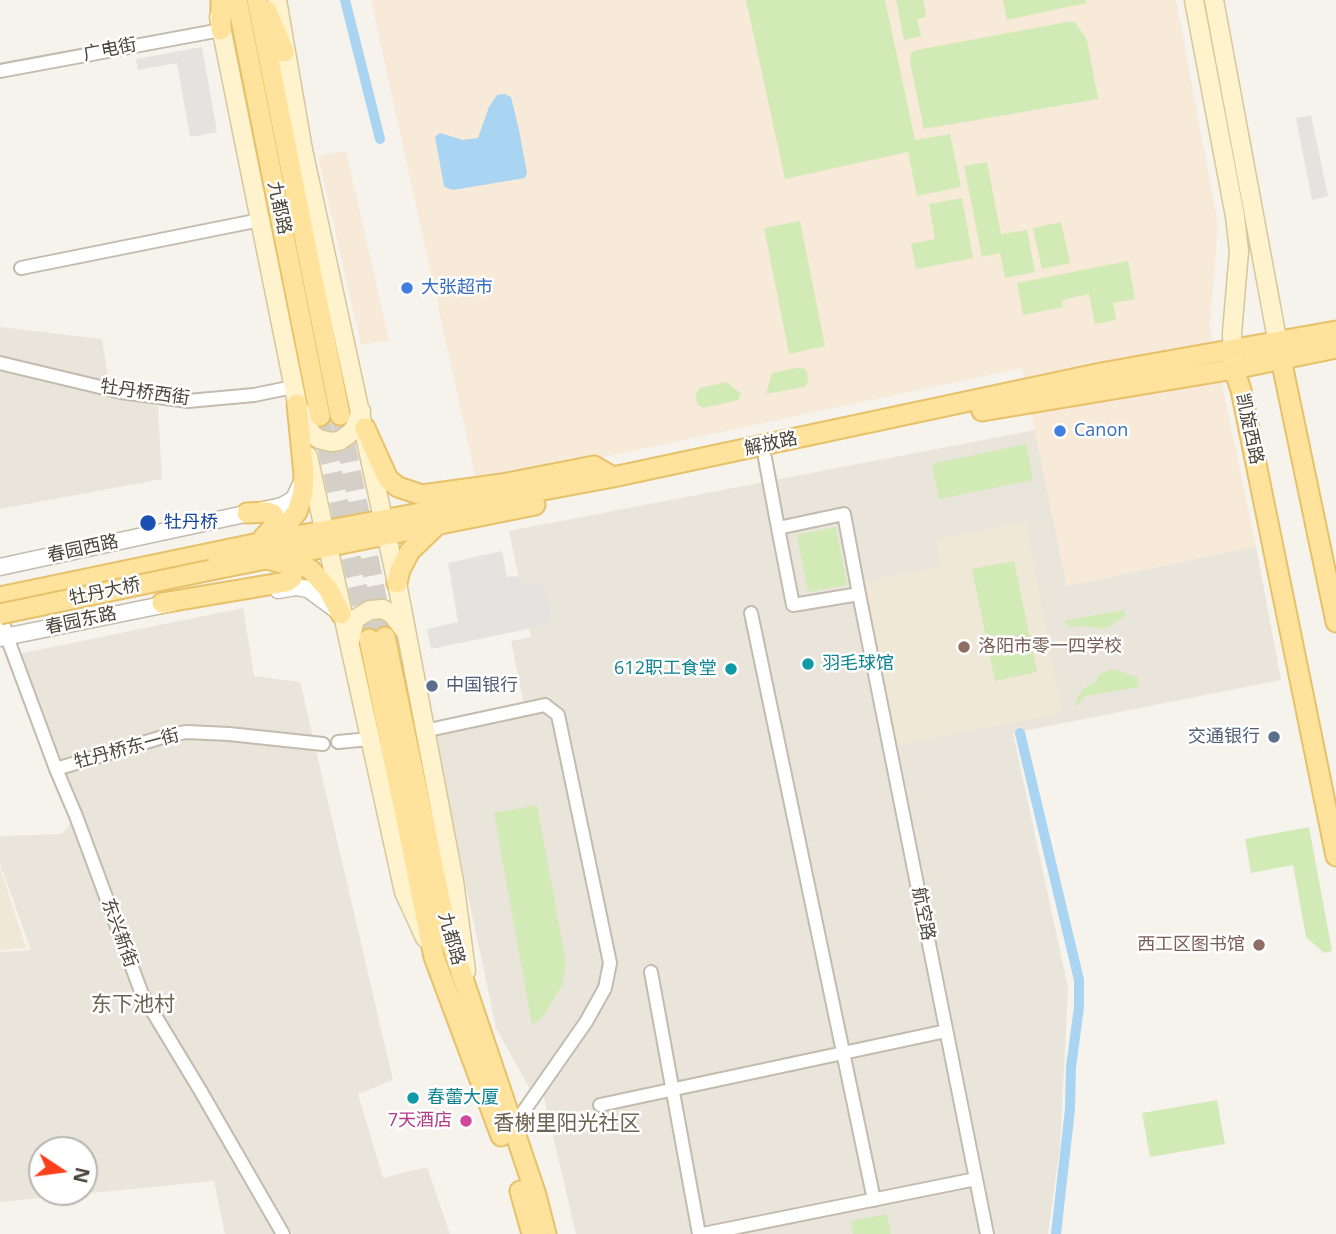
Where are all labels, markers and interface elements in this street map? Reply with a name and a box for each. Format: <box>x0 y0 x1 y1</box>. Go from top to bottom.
street label: 广电街 <box>81 34 139 66</box>
street label: 九都路 <box>263 179 295 237</box>
place label: 大张超市 <box>421 277 493 299</box>
marker: 大张超市 <box>399 280 415 296</box>
street label: 牡丹桥西街 <box>99 376 191 410</box>
street label: 凯旋西路 <box>1231 392 1267 466</box>
place label: Canon <box>1074 420 1128 442</box>
marker: Canon <box>1052 423 1068 439</box>
street label: 解放路 <box>742 428 800 460</box>
place label: 牡丹桥 <box>164 512 218 534</box>
marker: 牡丹桥 <box>138 513 158 533</box>
street label: 春园西路 <box>46 531 120 567</box>
street label: 牡丹大桥 <box>68 574 142 610</box>
street label: 春园东路 <box>44 603 118 639</box>
place label: 洛阳市零一四学校 <box>978 636 1122 658</box>
marker: 洛阳市零一四学校 <box>956 639 972 655</box>
place label: 羽毛球馆 <box>822 653 894 675</box>
marker: 羽毛球馆 <box>800 656 816 672</box>
place label: 612职工食堂 <box>614 658 717 680</box>
marker: 612职工食堂 <box>723 661 739 677</box>
place label: 中国银行 <box>446 675 518 697</box>
marker: 中国银行 <box>424 678 440 694</box>
street label: 牡丹桥东一街 <box>72 725 182 773</box>
place label: 交通银行 <box>1188 726 1260 748</box>
marker: 交通银行 <box>1266 729 1282 745</box>
street label: 航空路 <box>907 885 939 943</box>
street label: 东兴新街 <box>97 895 141 971</box>
street label: 九都路 <box>433 910 469 968</box>
place label: 西工区图书馆 <box>1137 934 1245 956</box>
marker: 西工区图书馆 <box>1251 937 1267 953</box>
district label: 东下池村 <box>91 992 175 1018</box>
place label: 春蕾大厦 <box>427 1087 499 1109</box>
marker: 春蕾大厦 <box>405 1090 421 1106</box>
place label: 7天酒店 <box>388 1110 452 1132</box>
district label: 香榭里阳光社区 <box>494 1111 640 1137</box>
marker: 7天酒店 <box>458 1113 474 1129</box>
north arrow <box>28 1136 98 1206</box>
text: N <box>67 1165 96 1186</box>

